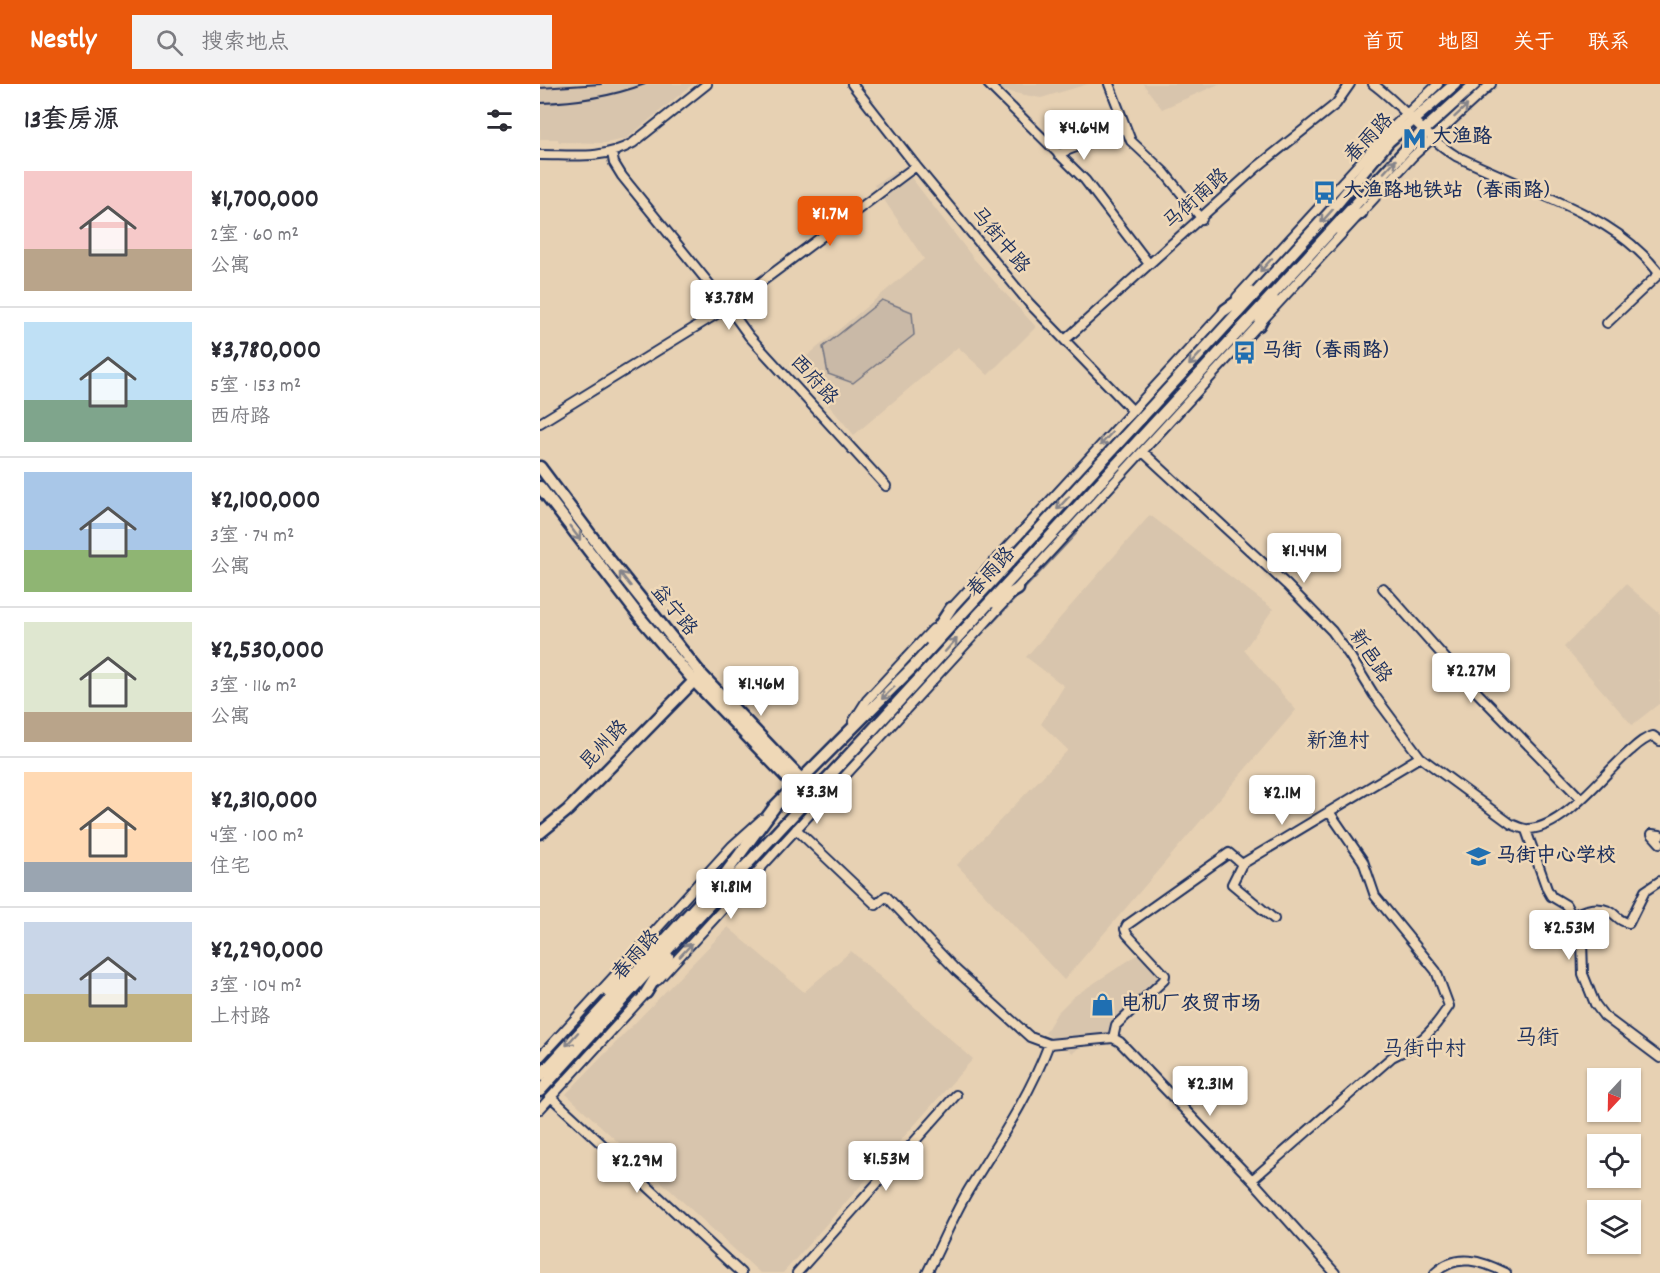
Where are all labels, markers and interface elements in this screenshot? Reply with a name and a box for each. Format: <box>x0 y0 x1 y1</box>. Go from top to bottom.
search box <box>132 15 552 69</box>
text: Nestly <box>30 22 96 62</box>
icon: search <box>153 26 186 59</box>
text: 搜索地点 <box>201 28 289 59</box>
text: 首页 <box>1363 29 1405 59</box>
text: 地图 <box>1438 29 1480 59</box>
text: 关于 <box>1513 29 1555 59</box>
text: 联系 <box>1588 29 1630 59</box>
text: 13套房源 <box>24 103 119 140</box>
icon: filters <box>483 104 516 137</box>
one-way arrow <box>1453 104 1468 118</box>
street label: 春雨路 <box>1339 107 1402 170</box>
pin: ¥4.64M <box>1035 110 1133 161</box>
text: ¥4.64M <box>1058 115 1110 143</box>
place label: 大渔路 <box>1432 124 1492 152</box>
metro station icon: 大渔路 <box>1401 125 1427 151</box>
one-way arrow <box>1383 159 1397 174</box>
street label: 马街南路 <box>1158 162 1237 237</box>
place label: 大渔路地铁站（春雨路） <box>1343 178 1563 206</box>
bus stop icon: 大渔路地铁站（春雨路） <box>1312 179 1338 205</box>
text: ¥1,700,000 <box>210 182 319 219</box>
icon: home <box>72 195 144 267</box>
pin: ¥1.7M <box>788 196 872 247</box>
text: ¥1.7M <box>812 201 848 229</box>
street label: 马街中路 <box>963 201 1036 281</box>
one-way arrow <box>1320 208 1334 223</box>
text: 2室 · 60 m² <box>210 222 299 250</box>
text: 公寓 <box>210 253 250 281</box>
one-way arrow <box>1259 257 1274 272</box>
pin: ¥3.78M <box>680 280 778 331</box>
text: ¥3.78M <box>704 285 754 313</box>
text: ¥3,780,000 <box>210 333 321 370</box>
place label: 马街（春雨路） <box>1262 338 1402 366</box>
bus stop icon: 马街（春雨路） <box>1231 339 1257 365</box>
icon: home <box>72 346 144 418</box>
street label: 西府路 <box>783 349 844 413</box>
one-way arrow <box>1188 352 1202 367</box>
text: 5室 · 153 m² <box>210 373 301 401</box>
text: 西府路 <box>210 404 270 432</box>
one-way arrow <box>1099 431 1113 446</box>
text: ¥2,100,000 <box>210 483 320 520</box>
icon: home <box>72 496 144 568</box>
one-way arrow <box>1056 496 1070 511</box>
text: 3室 · 74 m² <box>210 523 294 551</box>
one-way arrow <box>569 525 582 541</box>
pin: ¥1.44M <box>1255 533 1353 584</box>
text: ¥1.44M <box>1281 538 1327 566</box>
street label: 春雨路 <box>961 541 1023 604</box>
text: 公寓 <box>210 554 250 582</box>
one-way arrow <box>619 572 631 588</box>
street label: 益宁路 <box>643 579 703 644</box>
street label: 新邑路 <box>1341 624 1398 691</box>
text: ¥2,530,000 <box>210 633 324 670</box>
one-way arrow <box>944 637 958 652</box>
icon: home <box>72 646 144 718</box>
pin: ¥2.27M <box>1422 653 1520 704</box>
text: ¥2.27M <box>1446 658 1496 686</box>
pin: ¥1.46M <box>712 666 810 717</box>
text: ¥1.46M <box>737 671 785 699</box>
text: 3室 · 116 m² <box>210 673 297 701</box>
one-way arrow <box>881 685 896 700</box>
text: 公寓 <box>210 704 250 732</box>
street label: 昆州路 <box>574 714 637 777</box>
district label: 新渔村 <box>1307 728 1370 758</box>
pin: ¥3.3M <box>775 774 859 825</box>
pin: ¥2.1M <box>1240 775 1324 826</box>
text: ¥3.3M <box>796 779 838 807</box>
text: ¥2.1M <box>1263 780 1301 808</box>
text: ¥2,310,000 <box>210 783 318 820</box>
icon: home <box>72 796 144 868</box>
text: 4室 · 100 m² <box>210 823 304 851</box>
place label: 马街中心学校 <box>1496 843 1616 871</box>
school or university icon: 马街中心学校 <box>1465 844 1491 870</box>
text: 住宅 <box>210 854 250 882</box>
pin: ¥1.81M <box>682 869 780 920</box>
text: ¥1.81M <box>710 874 752 902</box>
pin: ¥2.53M <box>1520 910 1618 961</box>
text: ¥2.53M <box>1543 915 1595 943</box>
street label: 春雨路 <box>607 924 668 988</box>
text: ¥2,290,000 <box>210 933 324 970</box>
one-way arrow <box>679 942 693 957</box>
icon: home <box>72 946 144 1018</box>
text: 3室 · 104 m² <box>210 973 302 1001</box>
place label: 电机厂农贸市场 <box>1121 991 1261 1019</box>
shop icon: 电机厂农贸市场 <box>1090 992 1116 1018</box>
text: 上村路 <box>210 1004 270 1032</box>
district label: 马街 <box>1515 1024 1559 1055</box>
one-way arrow <box>565 1031 579 1046</box>
district label: 马街中村 <box>1382 1036 1466 1066</box>
pin: ¥2.31M <box>1161 1066 1259 1117</box>
north arrow <box>1587 1068 1641 1122</box>
map controls <box>1587 1068 1641 1254</box>
text: ¥2.31M <box>1187 1071 1233 1099</box>
button: locate <box>1587 1134 1641 1188</box>
pin: ¥1.53M <box>837 1141 935 1192</box>
pin: ¥2.29M <box>588 1143 686 1194</box>
text: ¥1.53M <box>862 1146 910 1174</box>
text: ¥2.29M <box>611 1148 663 1176</box>
button: layers <box>1587 1200 1641 1254</box>

